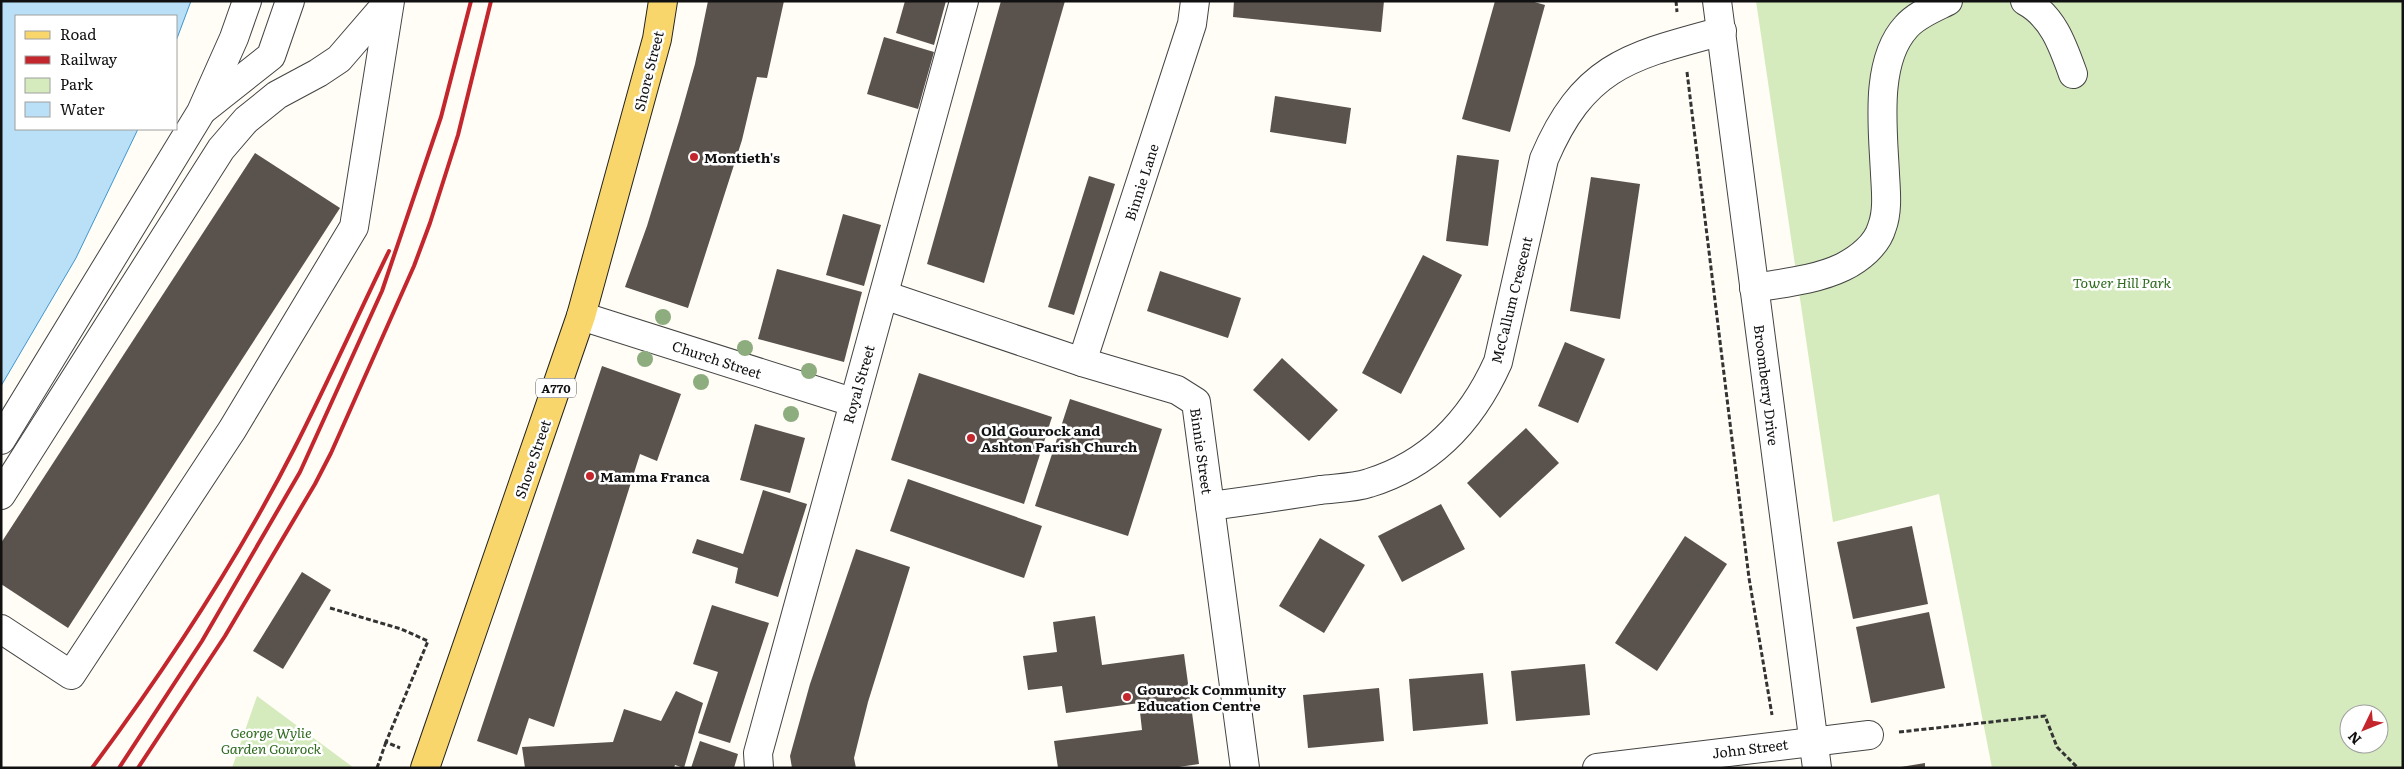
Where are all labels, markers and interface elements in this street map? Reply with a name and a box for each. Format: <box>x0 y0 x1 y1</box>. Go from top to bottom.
legend <box>15 15 178 130</box>
text: Road <box>60 22 96 45</box>
street label: Shore Street <box>628 28 668 113</box>
text: Railway <box>60 47 118 70</box>
text: Park <box>60 72 94 95</box>
text: Water <box>60 97 105 120</box>
street label: Binnie Lane <box>1119 141 1163 223</box>
place label: Montieth's <box>704 147 780 167</box>
marker: Montieth's <box>688 151 700 163</box>
street label: McCallum Crescent <box>1486 234 1537 366</box>
park label: Tower Hill Park <box>2073 272 2172 292</box>
street label: Broomberry Drive <box>1750 323 1784 447</box>
street label: Church Street <box>670 335 765 383</box>
street label: Royal Street <box>837 342 879 426</box>
road number: A770 <box>536 378 576 398</box>
street label: Binnie Street <box>1186 406 1218 496</box>
street label: Shore Street <box>509 417 555 501</box>
place label: Old Gourock and Ashton Parish Church <box>981 420 1138 456</box>
marker: Old Gourock and Ashton Parish Church <box>965 432 977 444</box>
place label: Mamma Franca <box>600 466 711 486</box>
marker: Mamma Franca <box>584 470 596 482</box>
place label: Gourock Community Education Centre <box>1137 679 1287 715</box>
marker: Gourock Community Education Centre <box>1121 691 1133 703</box>
north arrow <box>2339 704 2389 754</box>
park label: George Wylie Garden Gourock <box>221 722 322 758</box>
text: N <box>2342 727 2365 750</box>
street label: John Street <box>1711 733 1790 763</box>

